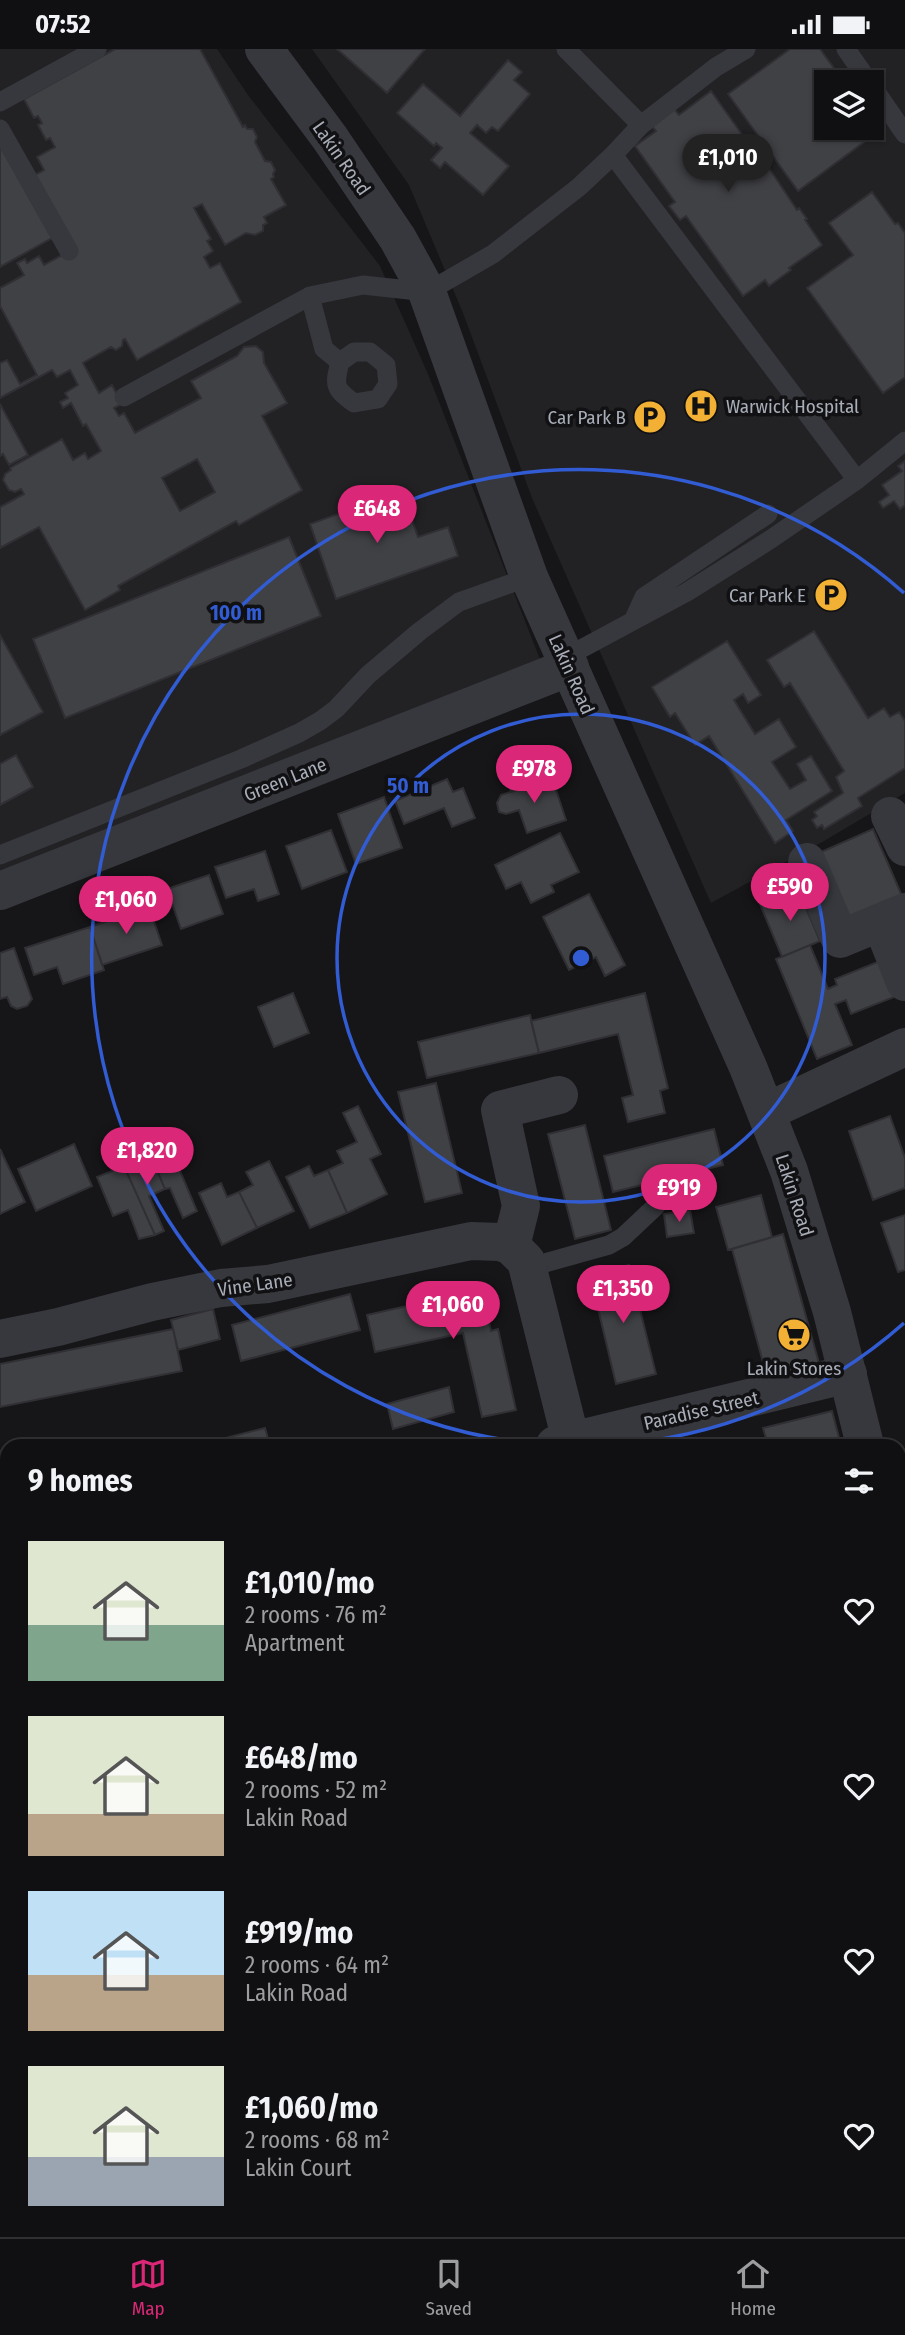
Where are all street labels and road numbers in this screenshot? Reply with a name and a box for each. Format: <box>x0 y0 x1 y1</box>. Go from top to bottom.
street label: Lakin Road <box>308 117 375 200</box>
street label: Lakin Road <box>544 631 599 718</box>
street label: Green Lane <box>240 752 330 806</box>
street label: Lakin Road <box>770 1151 819 1239</box>
street label: Vine Lane <box>216 1268 294 1301</box>
street label: Paradise Street <box>641 1386 762 1435</box>

